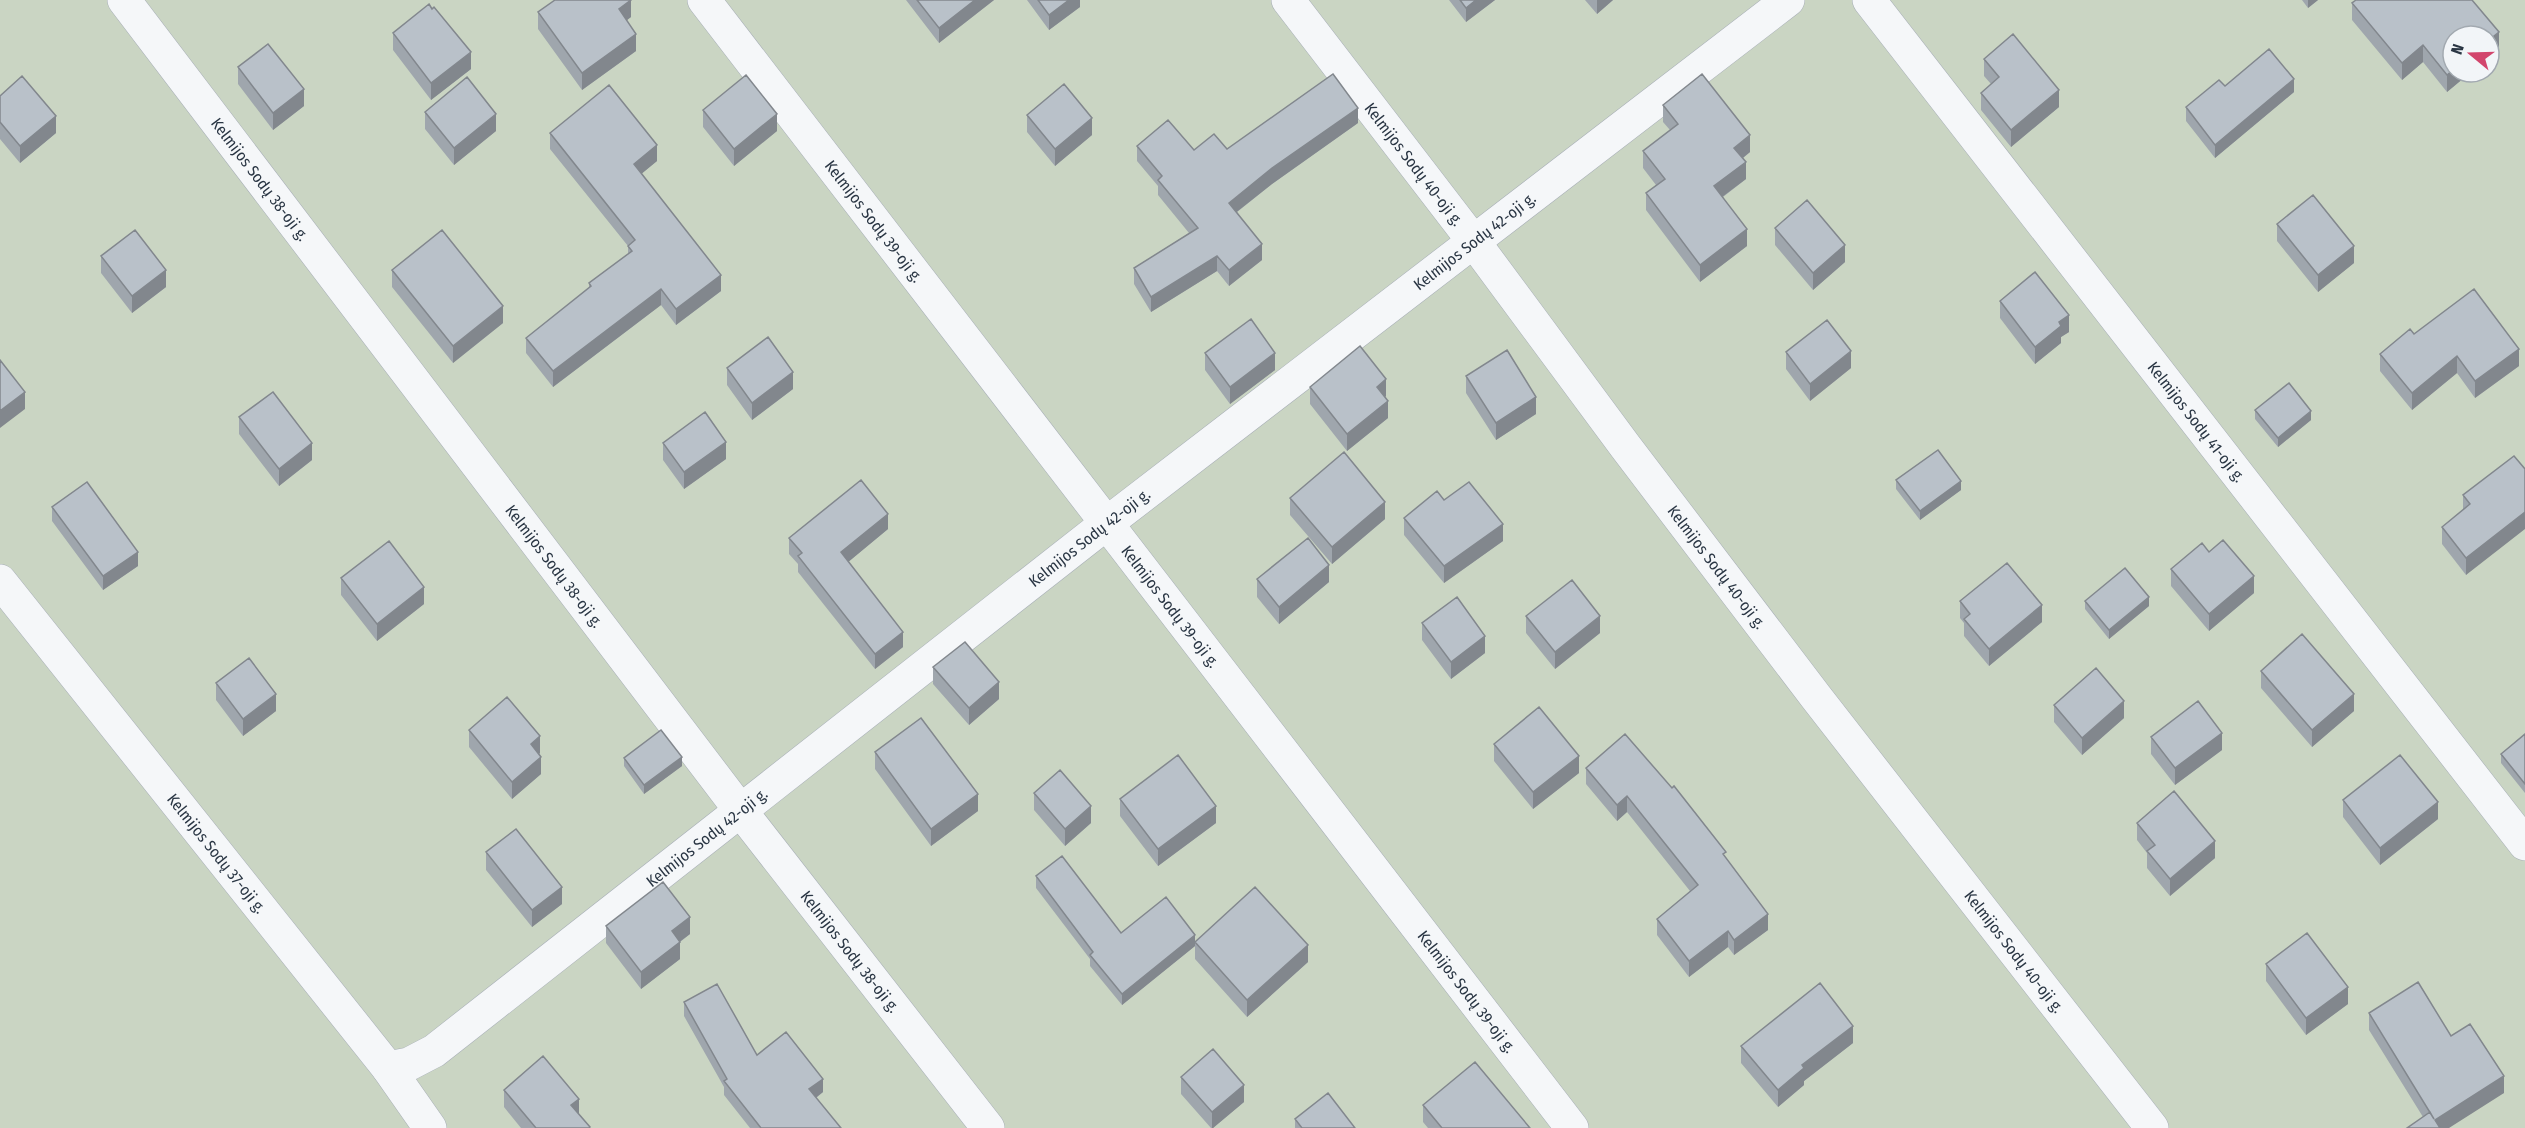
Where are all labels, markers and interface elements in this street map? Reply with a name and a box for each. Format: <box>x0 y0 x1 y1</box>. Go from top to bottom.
north arrow <box>2441 24 2501 84</box>
text: N <box>2447 42 2468 57</box>
street label: Kelmijos Sodų 40-oji g. <box>1360 99 1467 230</box>
street label: Kelmijos Sodų 38-oji g. <box>207 114 313 245</box>
street label: Kelmijos Sodų 39-oji g. <box>821 157 927 286</box>
street label: Kelmijos Sodų 42-oji g. <box>1410 189 1539 294</box>
street label: Kelmijos Sodų 41-oji g. <box>2144 358 2249 486</box>
street label: Kelmijos Sodų 42-oji g. <box>1025 485 1154 591</box>
street label: Kelmijos Sodų 38-oji g. <box>501 501 607 631</box>
street label: Kelmijos Sodų 40-oji g. <box>1664 502 1770 633</box>
street label: Kelmijos Sodų 39-oji g. <box>1117 542 1223 671</box>
street label: Kelmijos Sodų 42-oji g. <box>643 784 771 891</box>
street label: Kelmijos Sodų 37-oji g. <box>163 790 270 917</box>
street label: Kelmijos Sodų 38-oji g. <box>797 887 903 1016</box>
street label: Kelmijos Sodų 40-oji g. <box>1960 887 2068 1017</box>
street label: Kelmijos Sodų 39-oji g. <box>1414 927 1519 1057</box>

